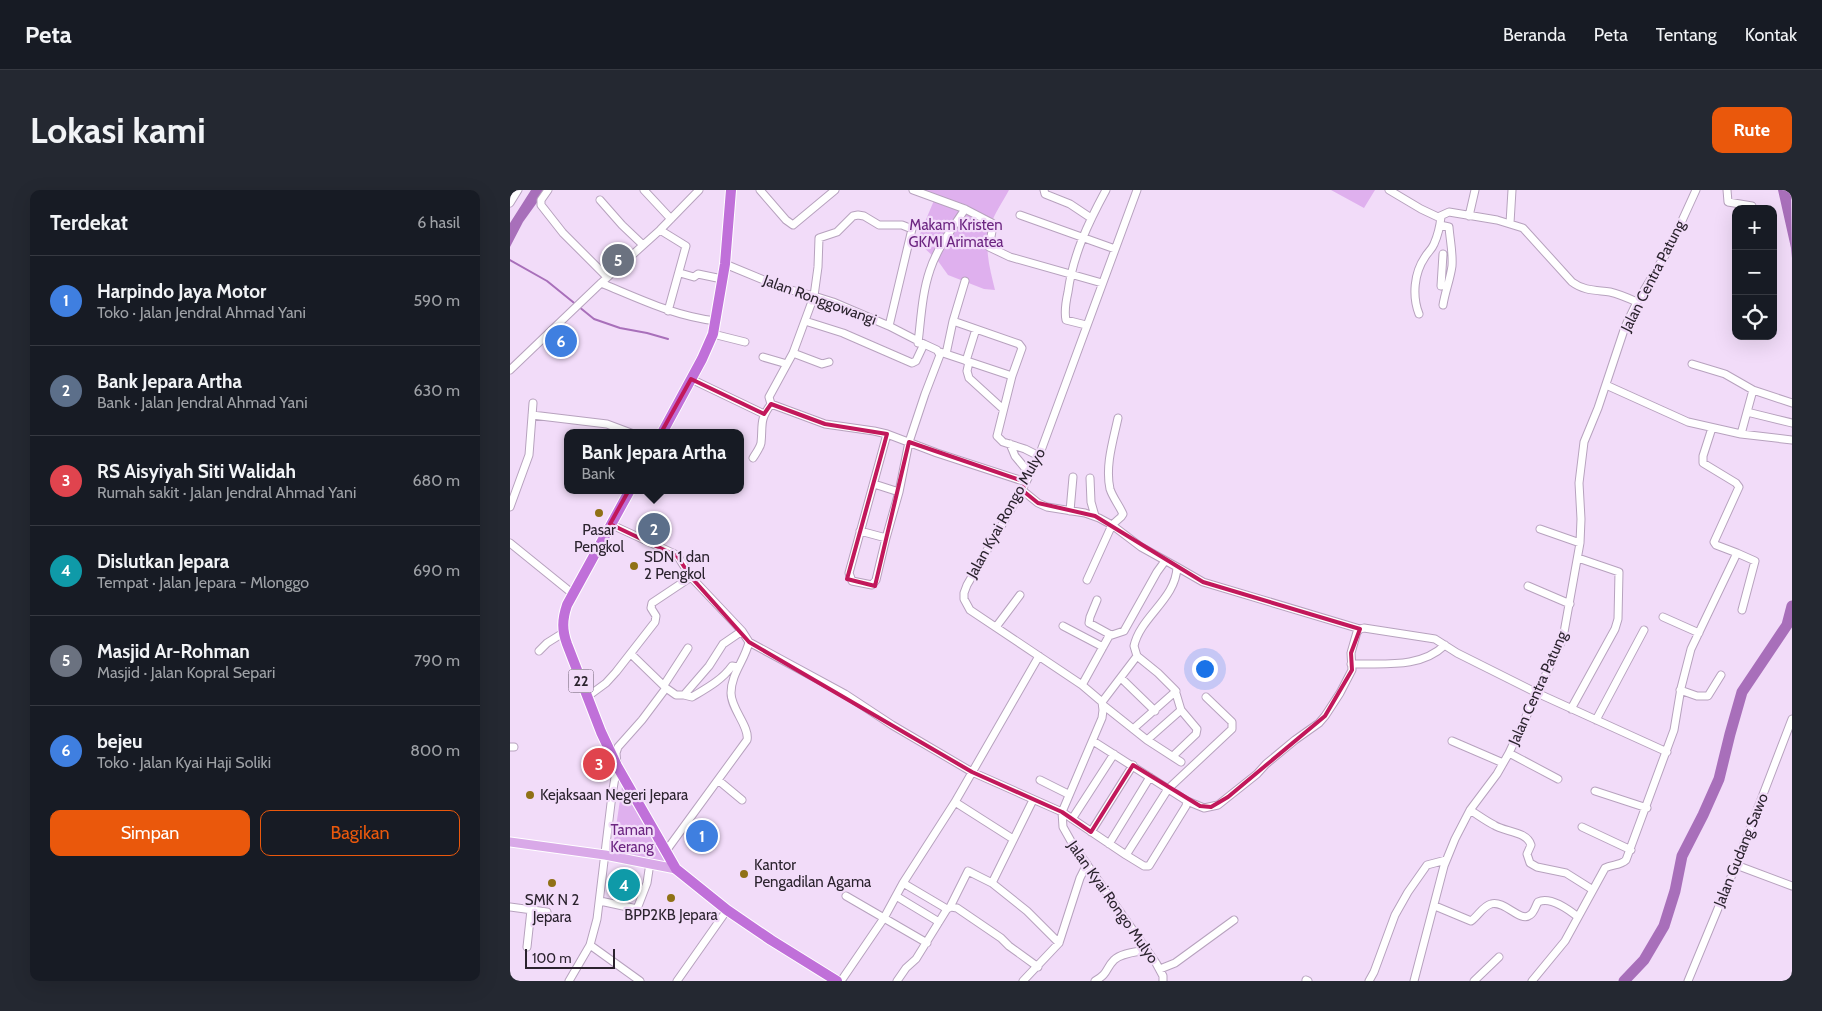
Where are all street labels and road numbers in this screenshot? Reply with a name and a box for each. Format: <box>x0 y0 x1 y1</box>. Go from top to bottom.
street label: Jalan Centra Patung <box>1617 217 1689 336</box>
street label: Jalan Ronggowangi <box>760 271 879 329</box>
street label: Jalan Kyai Rongo Mulyo <box>962 445 1049 582</box>
street label: Jalan Centra Patung <box>1504 628 1571 749</box>
road number: 22 <box>568 670 594 692</box>
street label: Jalan Gudang Sawo <box>1710 791 1772 910</box>
street label: Jalan Kyai Rongo Mulyo <box>1063 836 1162 967</box>

